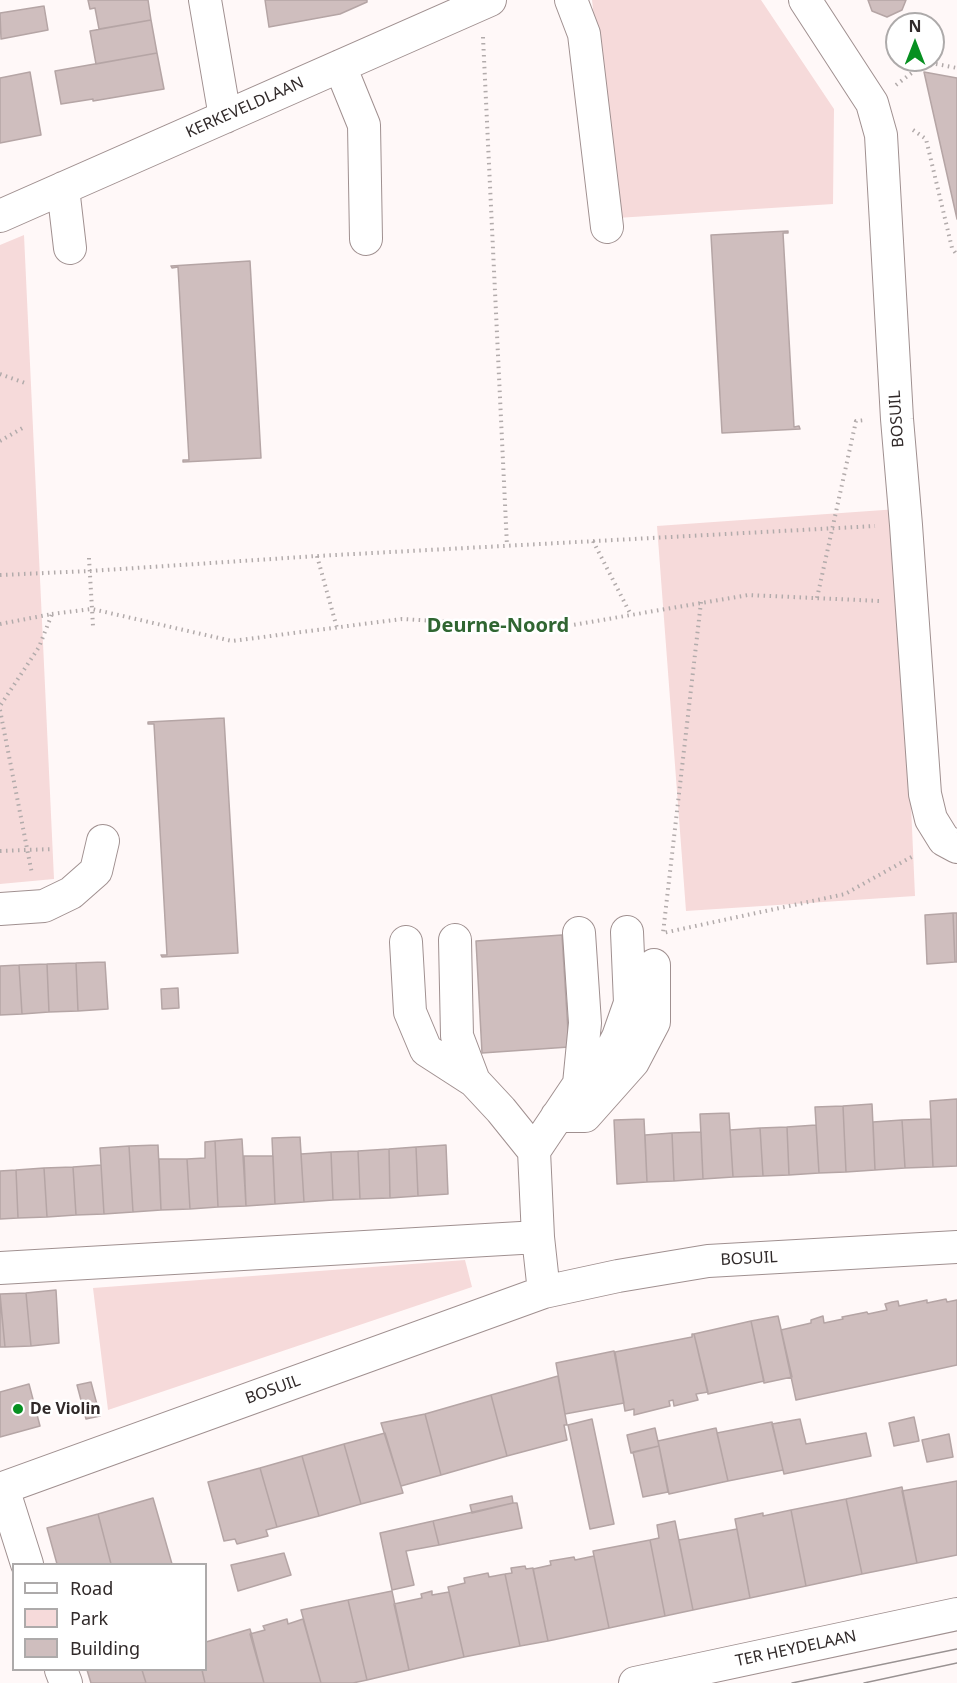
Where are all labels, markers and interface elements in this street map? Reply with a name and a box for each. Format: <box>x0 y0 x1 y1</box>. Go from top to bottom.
north arrow <box>885 12 945 72</box>
text: N <box>908 15 922 37</box>
street label: KERKEVELDLAAN <box>183 73 307 143</box>
street label: BOSUIL <box>885 390 909 448</box>
district label: Deurne-Noord <box>427 614 569 638</box>
street label: BOSUIL <box>720 1248 778 1270</box>
street label: BOSUIL <box>243 1371 303 1409</box>
place label: De Violin <box>30 1399 101 1419</box>
marker: De Violin <box>11 1402 25 1416</box>
legend <box>12 1563 207 1671</box>
text: Road <box>70 1576 113 1600</box>
text: Park <box>70 1606 108 1630</box>
street label: TER HEYDELAAN <box>734 1627 858 1671</box>
text: Building <box>70 1636 140 1660</box>

